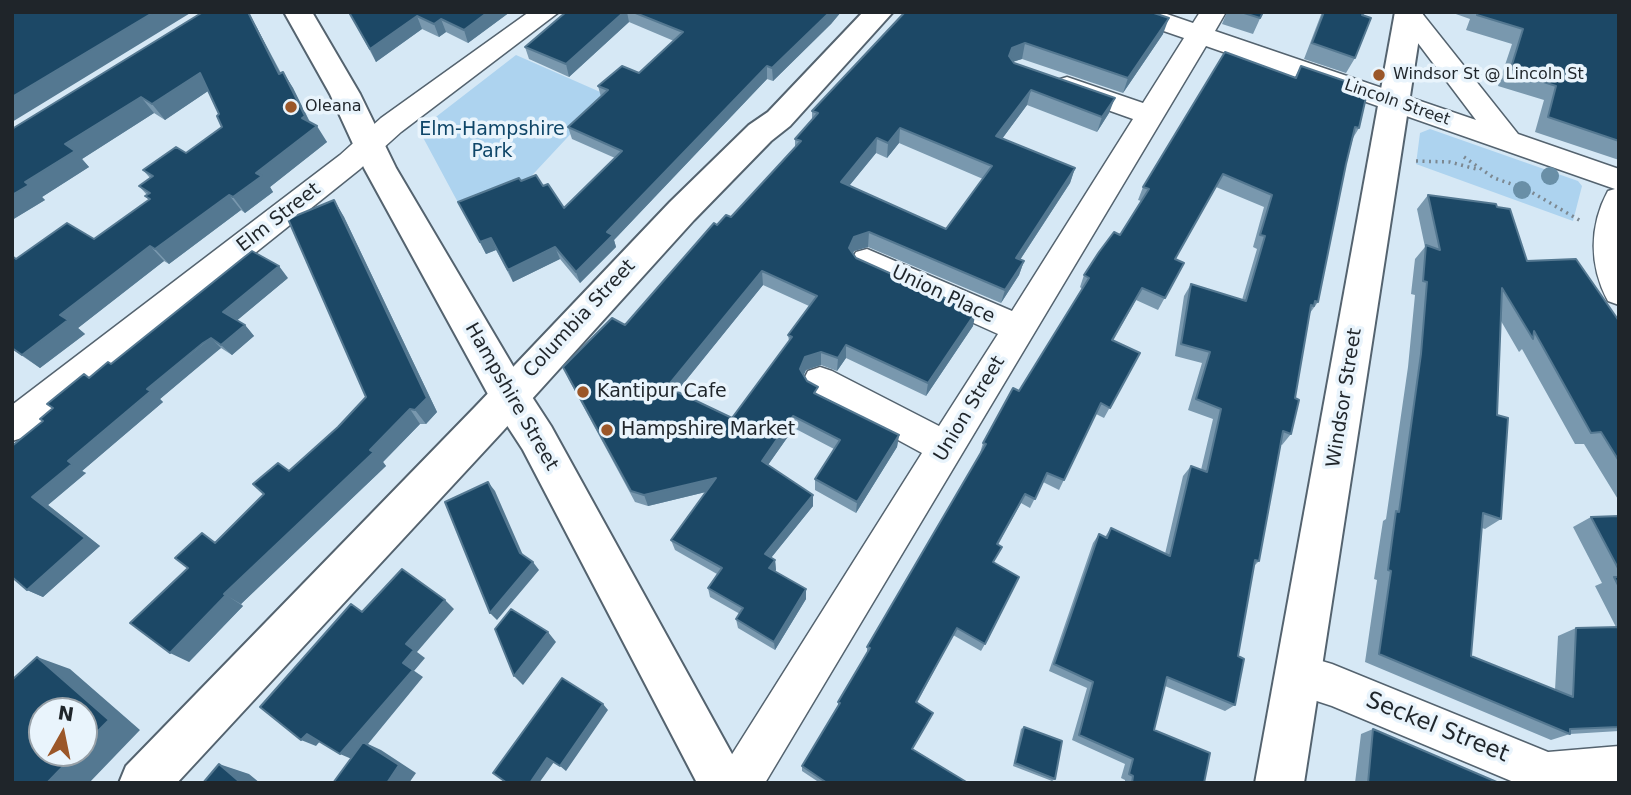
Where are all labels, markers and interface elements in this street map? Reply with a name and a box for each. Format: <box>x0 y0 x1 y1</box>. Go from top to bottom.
place label: Windsor St @ Lincoln St <box>1393 65 1584 85</box>
marker: Windsor St @ Lincoln St <box>1371 67 1387 83</box>
street label: Lincoln Street <box>1342 76 1452 130</box>
place label: Oleana <box>305 97 362 117</box>
marker: Oleana <box>283 99 299 115</box>
park label: Elm-Hampshire Park <box>419 119 565 163</box>
street label: Elm Street <box>233 178 325 258</box>
street label: Columbia Street <box>519 255 641 383</box>
street label: Union Place <box>888 261 998 329</box>
street label: Hampshire Street <box>459 319 563 475</box>
street label: Windsor Street <box>1323 327 1367 469</box>
street label: Union Street <box>930 352 1010 466</box>
place label: Kantipur Cafe <box>597 381 727 403</box>
marker: Kantipur Cafe <box>575 384 591 400</box>
place label: Hampshire Market <box>621 419 795 441</box>
marker: Hampshire Market <box>599 422 615 438</box>
street label: Seckel Street <box>1362 687 1512 769</box>
north arrow <box>28 697 98 767</box>
text: N <box>56 701 76 725</box>

